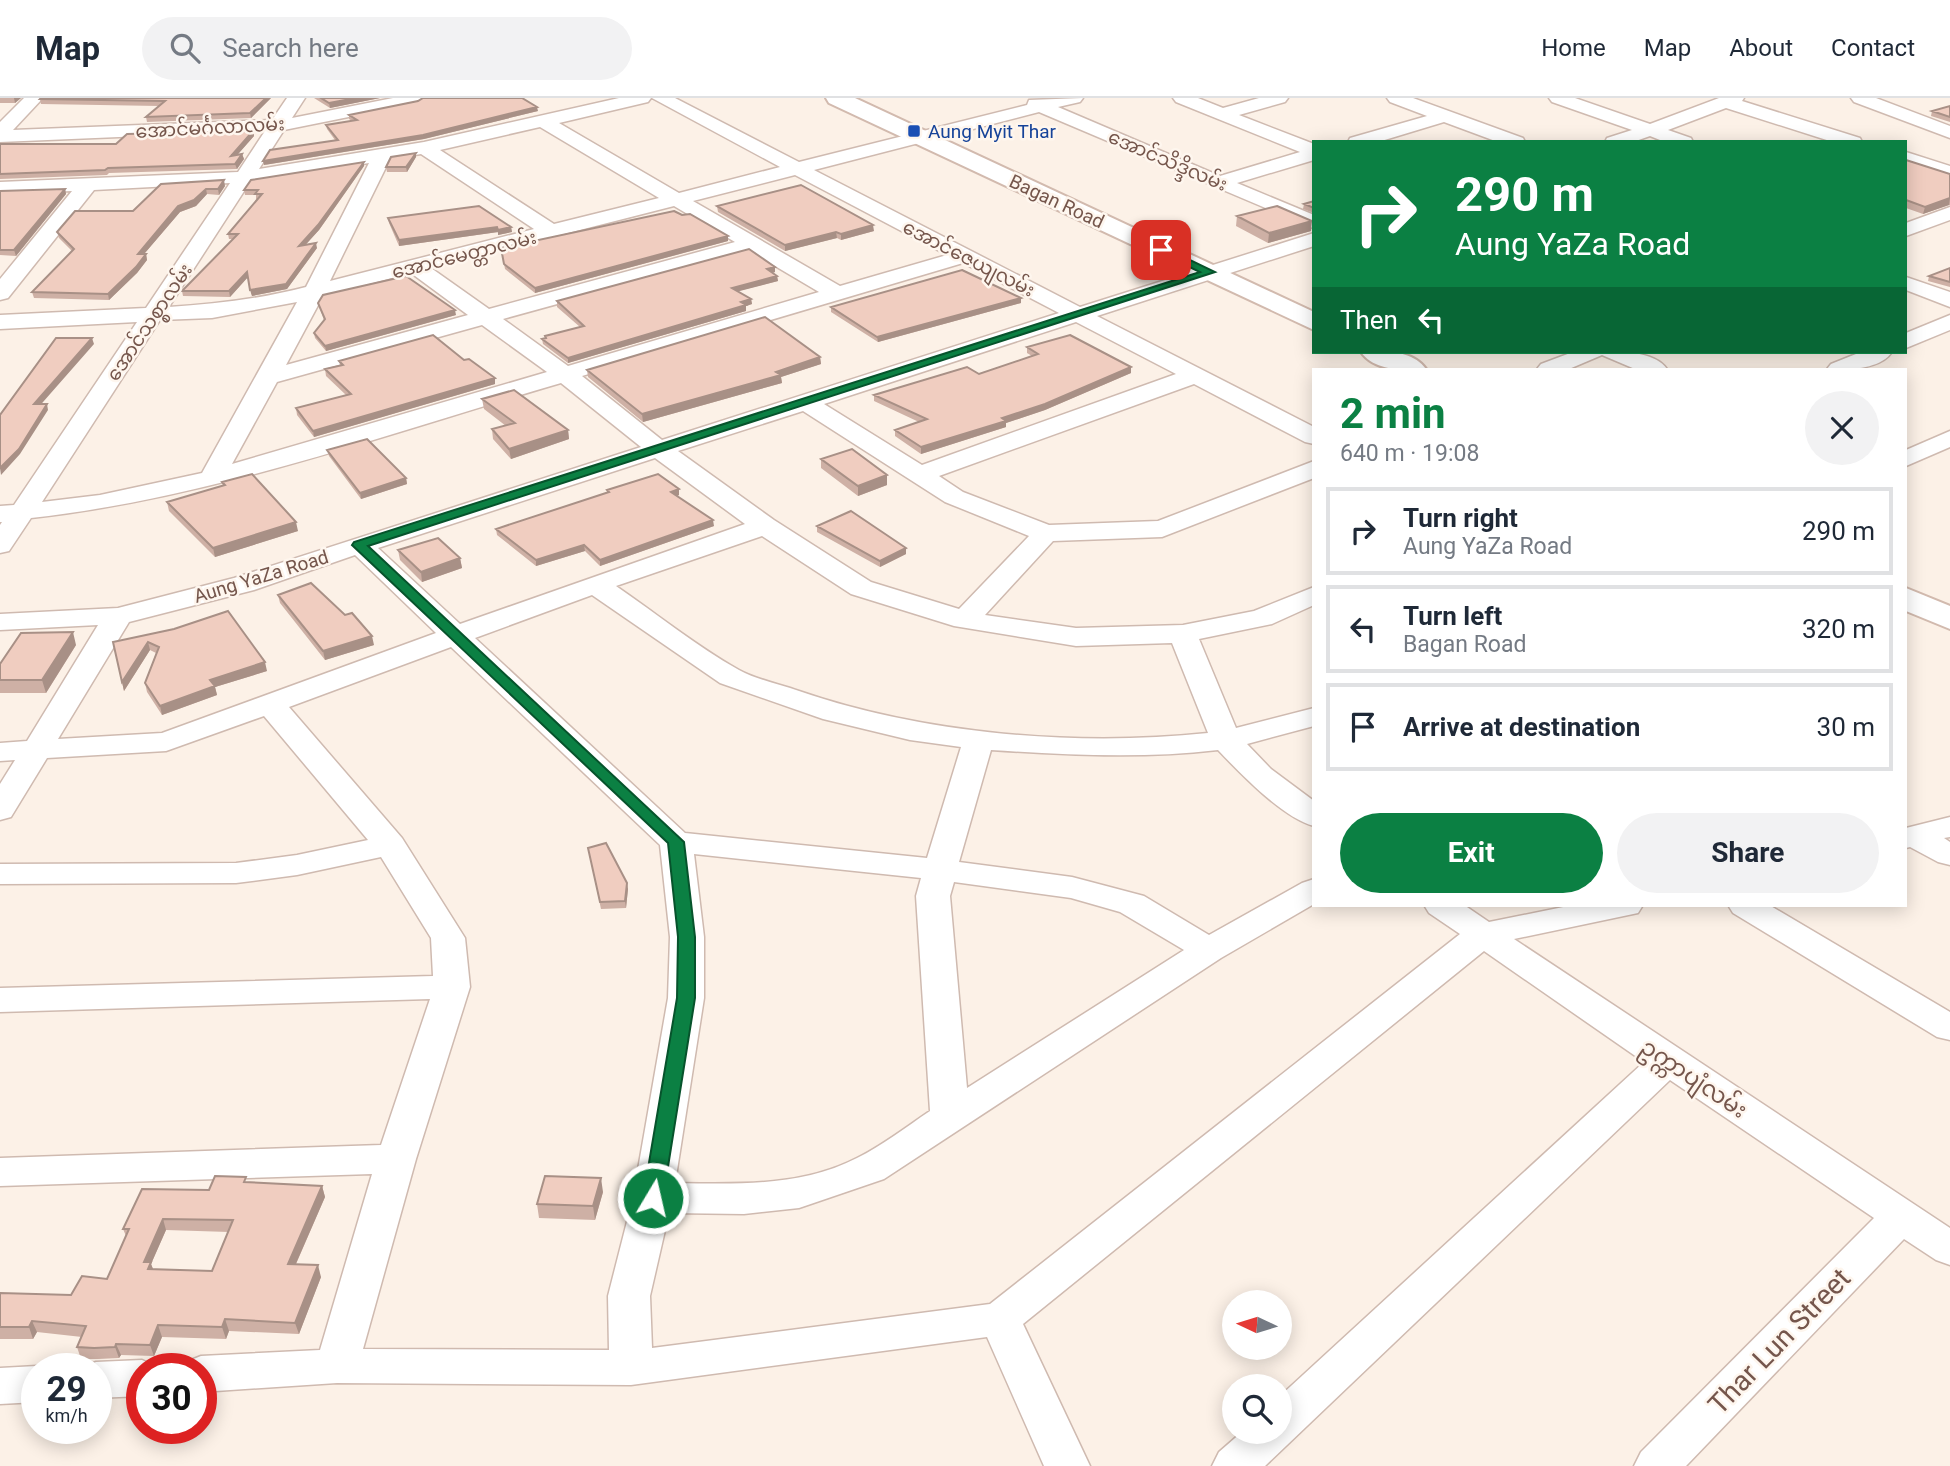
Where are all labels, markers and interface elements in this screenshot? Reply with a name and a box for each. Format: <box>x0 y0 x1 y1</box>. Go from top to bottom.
search box <box>142 17 632 80</box>
text: Map <box>35 29 100 68</box>
icon: search <box>166 29 204 67</box>
text: Search here <box>222 33 359 63</box>
text: Home <box>1541 34 1606 62</box>
text: Map <box>1644 34 1691 62</box>
text: About <box>1729 34 1793 62</box>
text: Contact <box>1831 34 1915 62</box>
street label: အောင်မင်္ဂလာလမ်း <box>135 109 285 143</box>
place label: Aung Myit Thar <box>928 120 1057 143</box>
street label: အောင်သိဒ္ဒိလမ်း <box>1103 122 1232 200</box>
marker: Aung Myit Thar <box>906 123 922 139</box>
text: 290 m <box>1455 166 1594 223</box>
icon: right <box>1340 168 1431 259</box>
street label: Bagan Road <box>1006 169 1108 233</box>
street label: အောင်ဇေယျလမ်း <box>897 213 1040 305</box>
pin <box>1131 220 1191 280</box>
street label: အောင်မေတ္တာလမ်း <box>389 222 540 287</box>
text: Aung YaZa Road <box>1455 225 1690 263</box>
icon: arrive <box>1142 231 1180 269</box>
street label: အောင်သစ္စာလမ်း <box>99 257 201 388</box>
icon: left <box>1412 301 1450 339</box>
text: Then <box>1340 305 1398 335</box>
text: 2 min <box>1340 389 1446 438</box>
button: close <box>1805 391 1879 465</box>
text: 640 m · 19:08 <box>1340 440 1479 467</box>
text: Turn right <box>1403 503 1518 533</box>
icon: right <box>1344 512 1382 550</box>
text: 290 m <box>1802 516 1875 546</box>
text: Aung YaZa Road <box>1403 533 1572 560</box>
street label: Aung YaZa Road <box>191 545 331 608</box>
text: Turn left <box>1403 601 1502 631</box>
icon: left <box>1344 610 1382 648</box>
text: 320 m <box>1802 614 1875 644</box>
text: Bagan Road <box>1403 631 1526 658</box>
icon: arrive <box>1344 708 1382 746</box>
text: Arrive at destination <box>1403 712 1640 742</box>
text: 30 m <box>1817 712 1875 742</box>
button: Exit <box>1340 813 1603 893</box>
button: Share <box>1617 813 1879 893</box>
street label: ဥက္ကာပျံလမ်း <box>1633 1031 1754 1128</box>
position arrow <box>616 1161 690 1235</box>
street label: Thar Lun Street <box>1702 1262 1857 1421</box>
north arrow <box>1222 1290 1292 1360</box>
map controls <box>1222 1290 1292 1444</box>
speed limit sign: 30 <box>126 1353 217 1444</box>
text: 29 <box>46 1369 87 1410</box>
button: search <box>1222 1374 1292 1444</box>
text: km/h <box>45 1405 88 1426</box>

